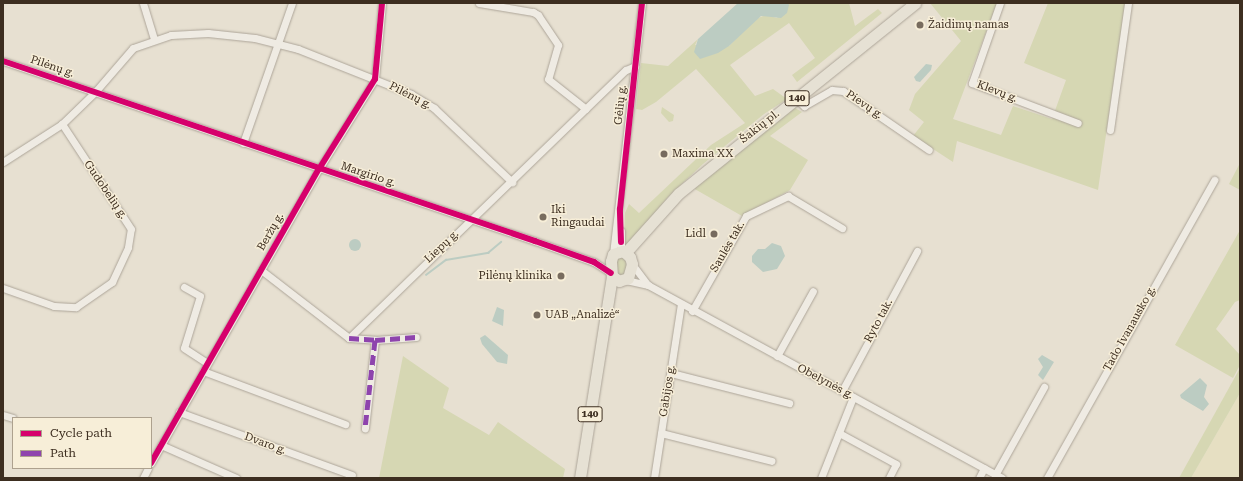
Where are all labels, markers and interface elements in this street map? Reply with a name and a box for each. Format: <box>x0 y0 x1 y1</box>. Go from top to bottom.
place label: Žaidimų namas <box>928 18 1009 32</box>
marker: Žaidimų namas <box>915 20 925 30</box>
street label: Pilėnų g. <box>28 53 76 81</box>
street label: Klevų g. <box>975 78 1019 106</box>
street label: Pilėnų g. <box>387 80 433 112</box>
street label: Gėlių g. <box>612 84 630 126</box>
street label: Pievų g. <box>843 88 885 122</box>
road number: 140 <box>784 90 810 106</box>
street label: Šakių pl. <box>738 108 782 146</box>
place label: Maxima XX <box>672 147 733 161</box>
marker: Maxima XX <box>659 149 669 159</box>
street label: Gudobelių g. <box>81 158 129 222</box>
street label: Margirio g. <box>339 160 397 190</box>
place label: Iki Ringaudai <box>551 204 605 230</box>
street label: Beržų g. <box>255 211 287 253</box>
marker: Iki Ringaudai <box>538 212 548 222</box>
street label: Saulės tak. <box>708 219 748 275</box>
place label: Lidl <box>685 227 706 241</box>
street label: Liepų g. <box>422 228 462 266</box>
marker: Lidl <box>709 229 719 239</box>
place label: Pilėnų klinika <box>479 269 552 283</box>
marker: Pilėnų klinika <box>555 270 567 282</box>
street label: Tado Ivanausko g. <box>1101 284 1159 374</box>
street label: Ryto tak. <box>862 297 896 345</box>
place label: UAB „Analizė“ <box>545 308 619 322</box>
marker: UAB „Analizė“ <box>532 310 542 320</box>
street label: Obelynės g. <box>795 362 855 402</box>
street label: Gabijos g. <box>657 364 679 418</box>
road number: 140 <box>577 406 603 422</box>
legend <box>12 417 152 469</box>
text: Cycle path <box>50 426 112 440</box>
street label: Dvaro g. <box>242 430 288 458</box>
text: Path <box>50 446 76 460</box>

